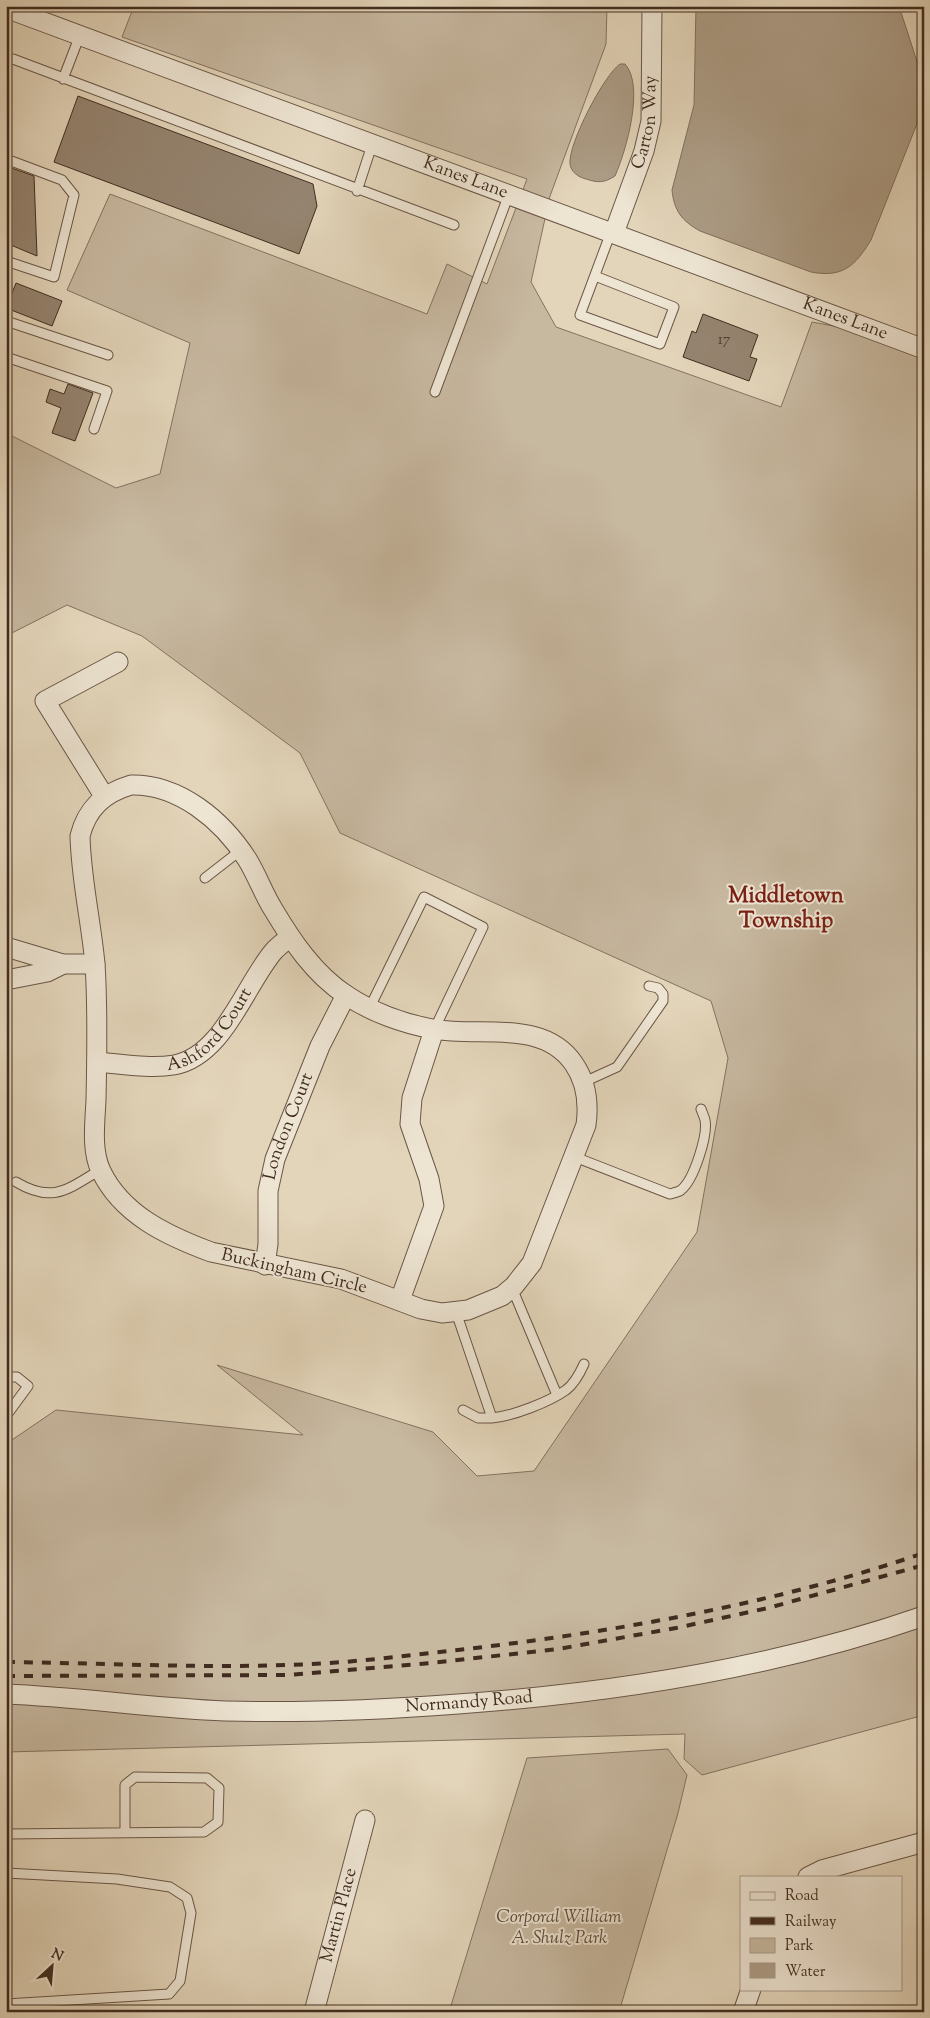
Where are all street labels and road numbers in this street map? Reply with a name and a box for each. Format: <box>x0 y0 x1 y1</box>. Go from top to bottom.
street label: Carton Way <box>625 75 664 173</box>
street label: Kanes Lane <box>419 151 512 206</box>
street label: Kanes Lane <box>799 292 891 347</box>
street label: Ashford Court <box>165 983 259 1079</box>
street label: London Court <box>258 1069 321 1183</box>
street label: Buckingham Circle <box>219 1243 369 1301</box>
street label: Normandy Road <box>405 1685 534 1721</box>
street label: Martin Place <box>315 1865 365 1966</box>

